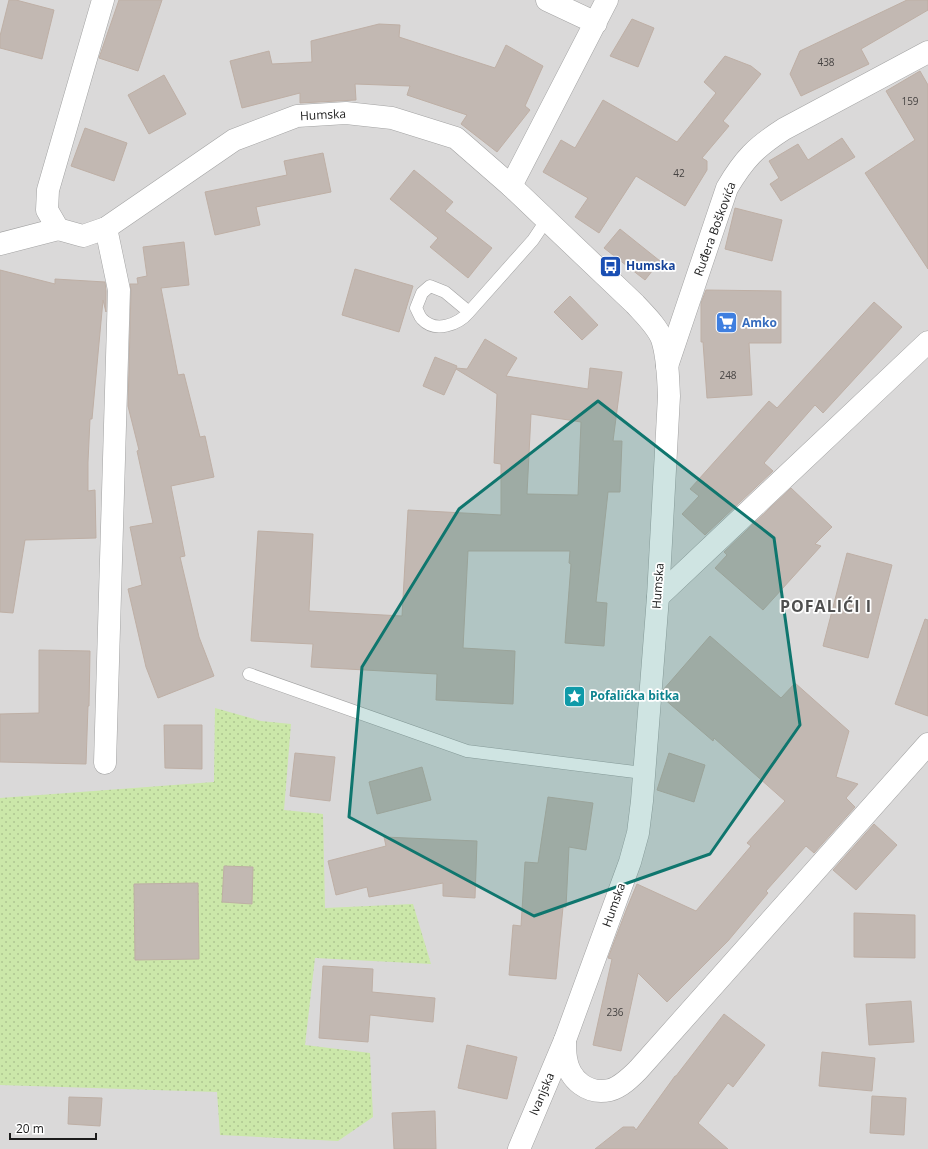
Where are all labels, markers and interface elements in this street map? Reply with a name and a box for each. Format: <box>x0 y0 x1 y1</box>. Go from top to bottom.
house number: 438 <box>817 55 835 69</box>
house number: 159 <box>901 94 919 108</box>
street label: Humska <box>300 105 346 124</box>
house number: 42 <box>673 166 685 180</box>
street label: Ruđera Boškovića <box>690 179 739 278</box>
bus stop icon: Humska <box>598 253 624 279</box>
place label: Humska <box>626 257 676 274</box>
supermarket icon: Amko <box>713 310 739 336</box>
place label: Amko <box>742 314 777 331</box>
house number: 248 <box>719 368 737 382</box>
street label: Humska <box>647 562 668 610</box>
district label: POFALIĆI I <box>780 595 872 617</box>
place icon: Pofalićka bitka <box>562 683 588 709</box>
place label: Pofalićka bitka <box>590 687 679 704</box>
street label: Humska <box>598 880 629 929</box>
house number: 236 <box>606 1005 624 1019</box>
street label: Ivanjska <box>525 1070 558 1118</box>
scale bar <box>10 1115 96 1141</box>
text: 20 m <box>16 1120 44 1137</box>

